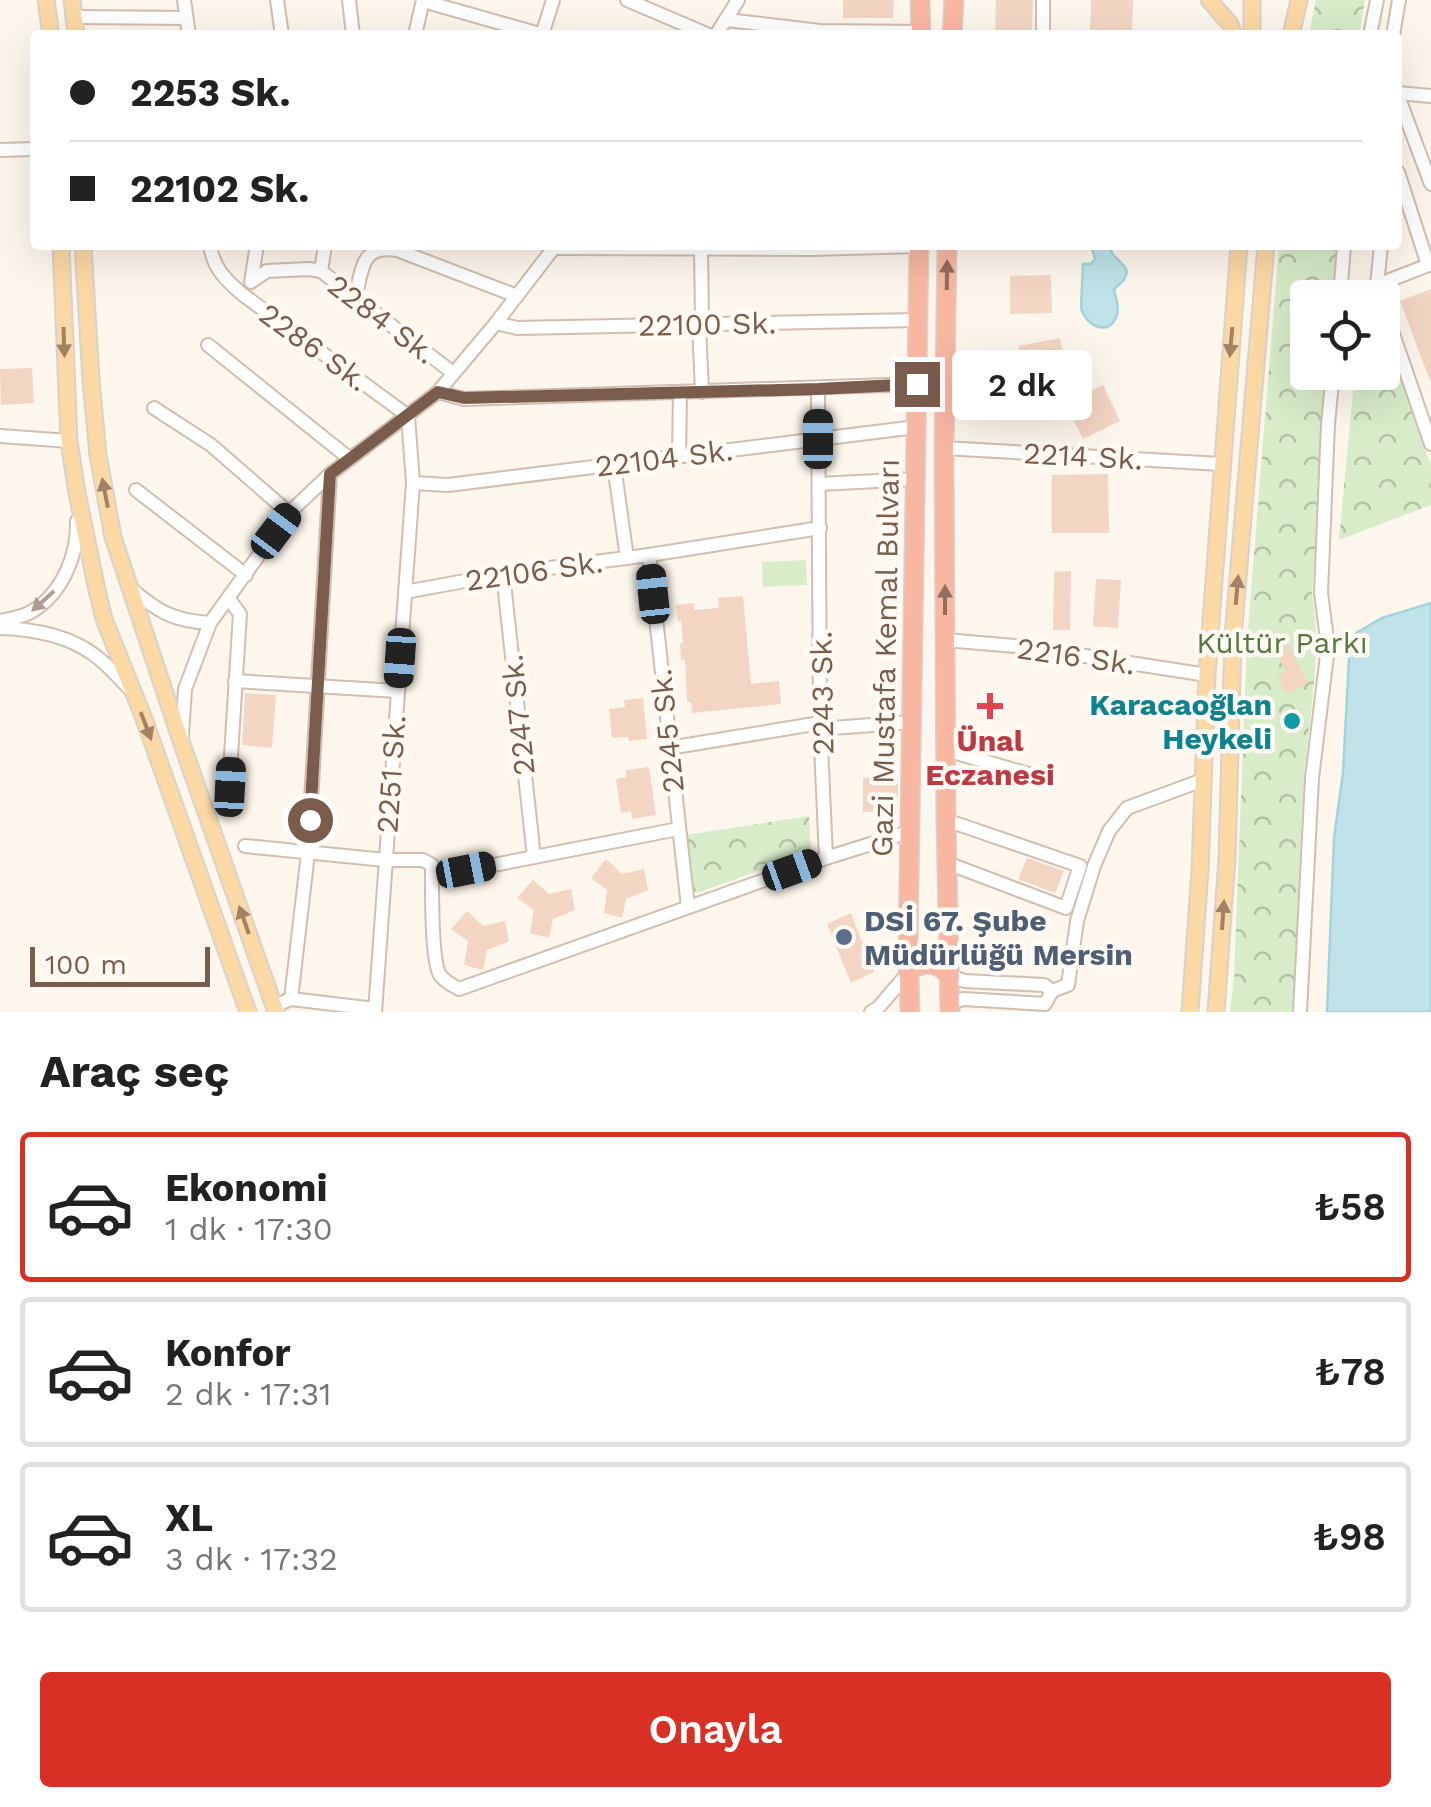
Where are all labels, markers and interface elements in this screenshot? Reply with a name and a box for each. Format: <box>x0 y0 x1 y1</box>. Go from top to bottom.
text: 2253 Sk. <box>130 71 291 115</box>
text: 22102 Sk. <box>130 167 309 211</box>
one-way arrow <box>939 258 955 290</box>
street label: 2284 Sk. <box>321 267 443 371</box>
map controls <box>1290 280 1400 390</box>
button: locate <box>1290 280 1400 390</box>
street label: 2286 Sk. <box>253 296 375 398</box>
street label: 22100 Sk. <box>637 305 777 343</box>
one-way arrow <box>56 327 72 359</box>
one-way arrow <box>1222 327 1238 359</box>
callout: 2 dk <box>952 349 1092 419</box>
route end <box>895 362 940 407</box>
text: 2 dk <box>988 366 1056 404</box>
car <box>803 409 833 469</box>
street label: 22104 Sk. <box>593 432 735 484</box>
street label: 2214 Sk. <box>1022 435 1144 477</box>
street label: Gazi Mustafa Kemal Bulvarı <box>864 459 906 857</box>
one-way arrow <box>97 477 112 508</box>
car <box>246 498 306 564</box>
street label: 22106 Sk. <box>463 544 605 598</box>
car <box>635 563 671 625</box>
one-way arrow <box>1230 574 1246 606</box>
one-way arrow <box>937 583 953 615</box>
one-way arrow <box>31 590 56 612</box>
park label: Kültür Parkı <box>1196 625 1368 660</box>
car <box>383 627 417 689</box>
street label: 2216 Sk. <box>1014 630 1138 682</box>
street label: 2243 Sk. <box>803 631 841 755</box>
street label: 2247 Sk. <box>494 653 542 777</box>
street label: 2245 Sk. <box>643 667 691 795</box>
place label: Karacaoğlan Heykeli <box>1089 687 1272 756</box>
marker: Ünal Eczanesi <box>979 695 1001 717</box>
marker: Karacaoğlan Heykeli <box>1281 710 1303 732</box>
one-way arrow <box>139 711 155 741</box>
street label: 2251 Sk. <box>369 714 413 834</box>
place label: Ünal Eczanesi <box>925 723 1055 792</box>
car <box>213 756 247 818</box>
route start <box>288 798 333 843</box>
car <box>759 846 825 894</box>
car <box>434 850 498 890</box>
one-way arrow <box>1216 898 1232 930</box>
place label: DSİ 67. Şube Müdürlüğü Mersin <box>864 903 1133 972</box>
one-way arrow <box>236 905 251 935</box>
marker: DSİ 67. Şube Müdürlüğü Mersin <box>833 926 855 948</box>
scale bar <box>30 942 210 986</box>
text: 100 m <box>45 948 127 981</box>
text: Araç seç <box>40 1045 229 1098</box>
icon: car <box>45 1162 135 1252</box>
text: Ekonomi <box>165 1166 328 1210</box>
text: ₺58 <box>1314 1185 1386 1229</box>
text: 1 dk · 17:30 <box>165 1210 333 1248</box>
icon: car <box>45 1327 135 1417</box>
text: Konfor <box>165 1331 291 1375</box>
text: ₺78 <box>1314 1350 1386 1394</box>
text: 2 dk · 17:31 <box>165 1375 332 1413</box>
icon: car <box>45 1492 135 1582</box>
text: XL <box>165 1496 213 1540</box>
text: ₺98 <box>1313 1515 1386 1559</box>
text: 3 dk · 17:32 <box>165 1540 338 1578</box>
button: Onayla <box>40 1672 1391 1787</box>

